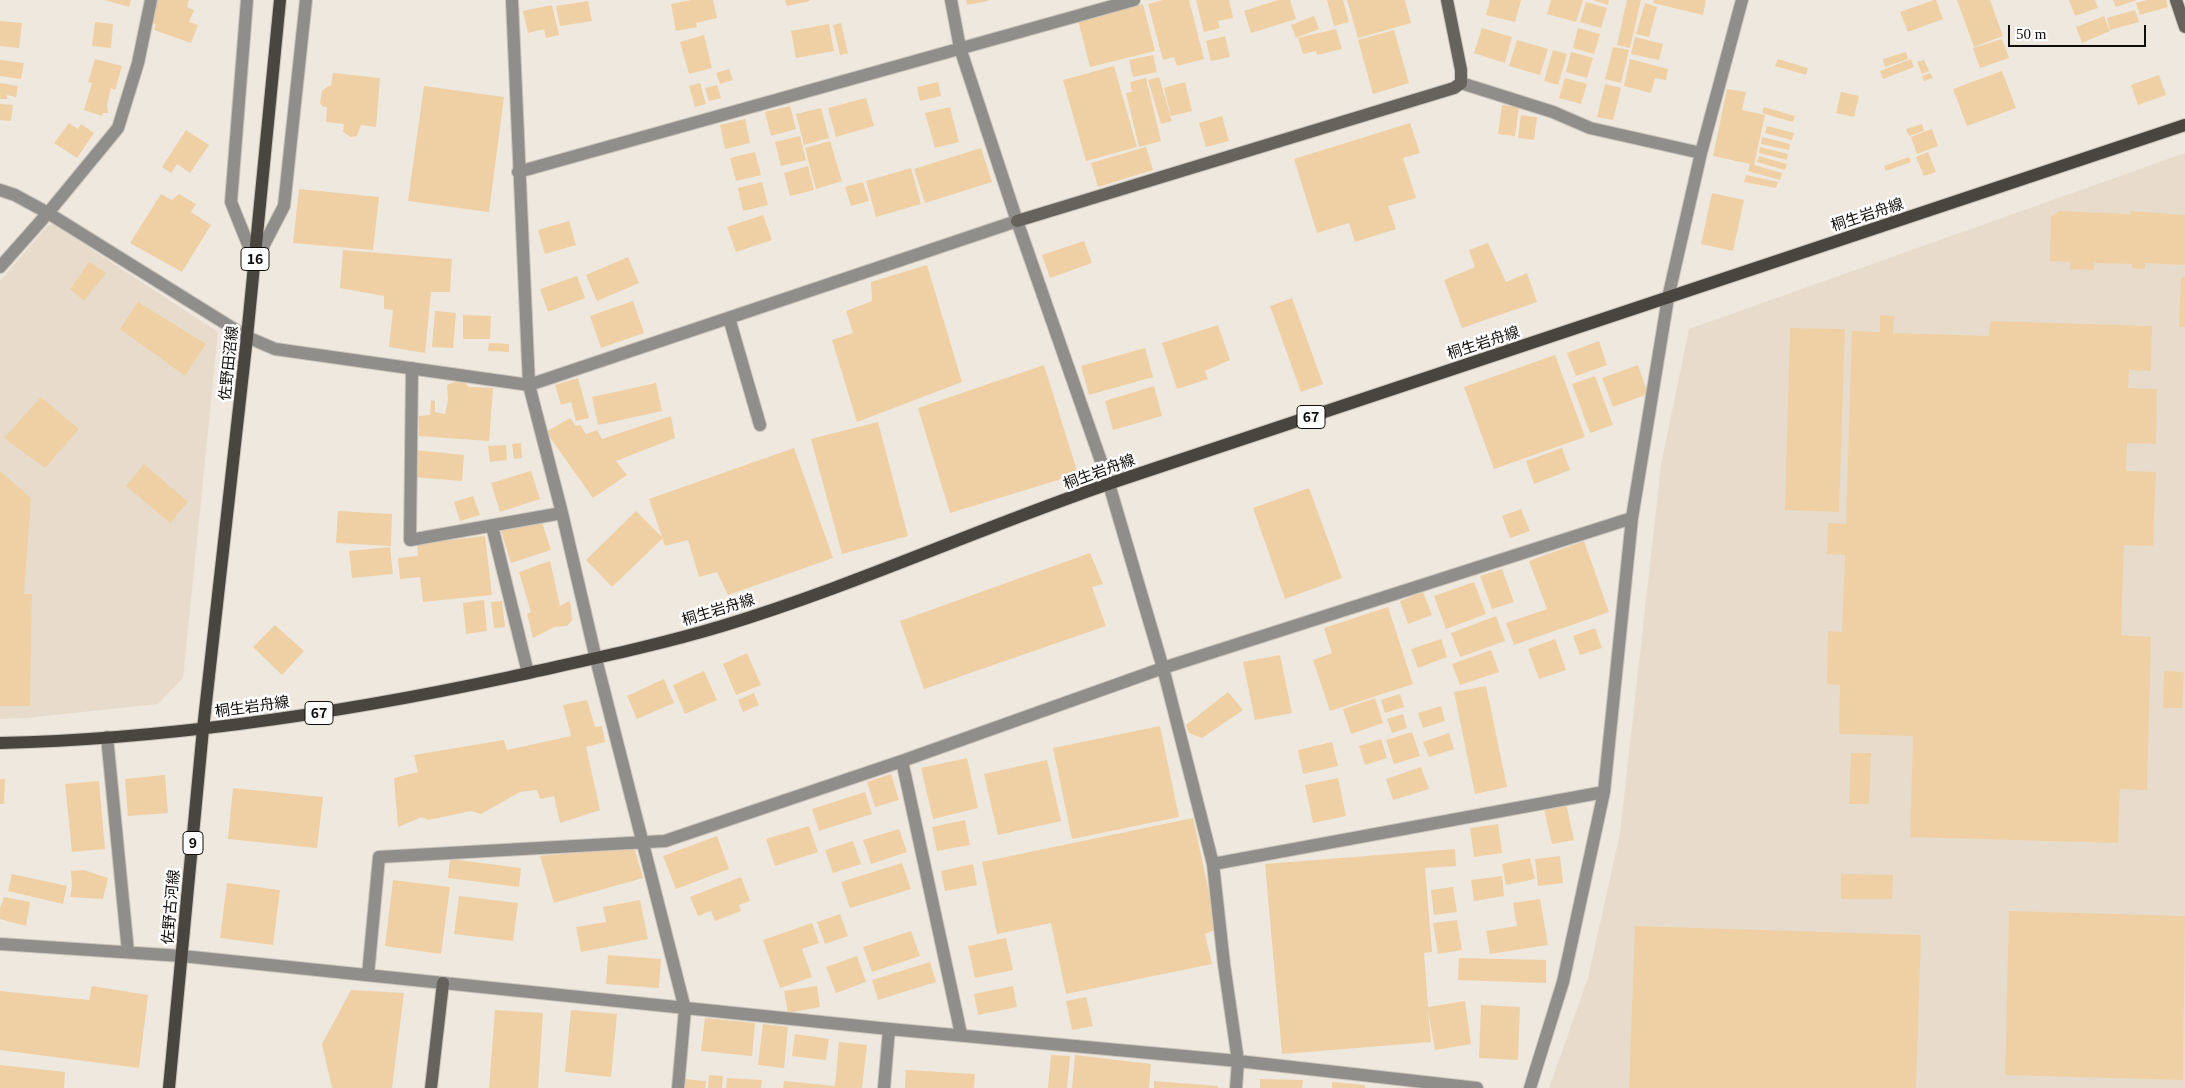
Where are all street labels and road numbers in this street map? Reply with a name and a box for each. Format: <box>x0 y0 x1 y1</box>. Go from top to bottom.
street label: 桐生岩舟線 <box>1829 194 1905 234</box>
road number: 16 <box>241 248 269 270</box>
street label: 桐生岩舟線 <box>1445 322 1521 362</box>
street label: 佐野田沼線 <box>215 325 241 401</box>
road number: 67 <box>1297 406 1325 428</box>
street label: 桐生岩舟線 <box>1061 450 1137 492</box>
street label: 桐生岩舟線 <box>680 589 756 629</box>
street label: 桐生岩舟線 <box>214 692 290 720</box>
road number: 67 <box>305 701 333 724</box>
road number: 9 <box>183 831 203 854</box>
street label: 佐野古河線 <box>158 869 182 945</box>

